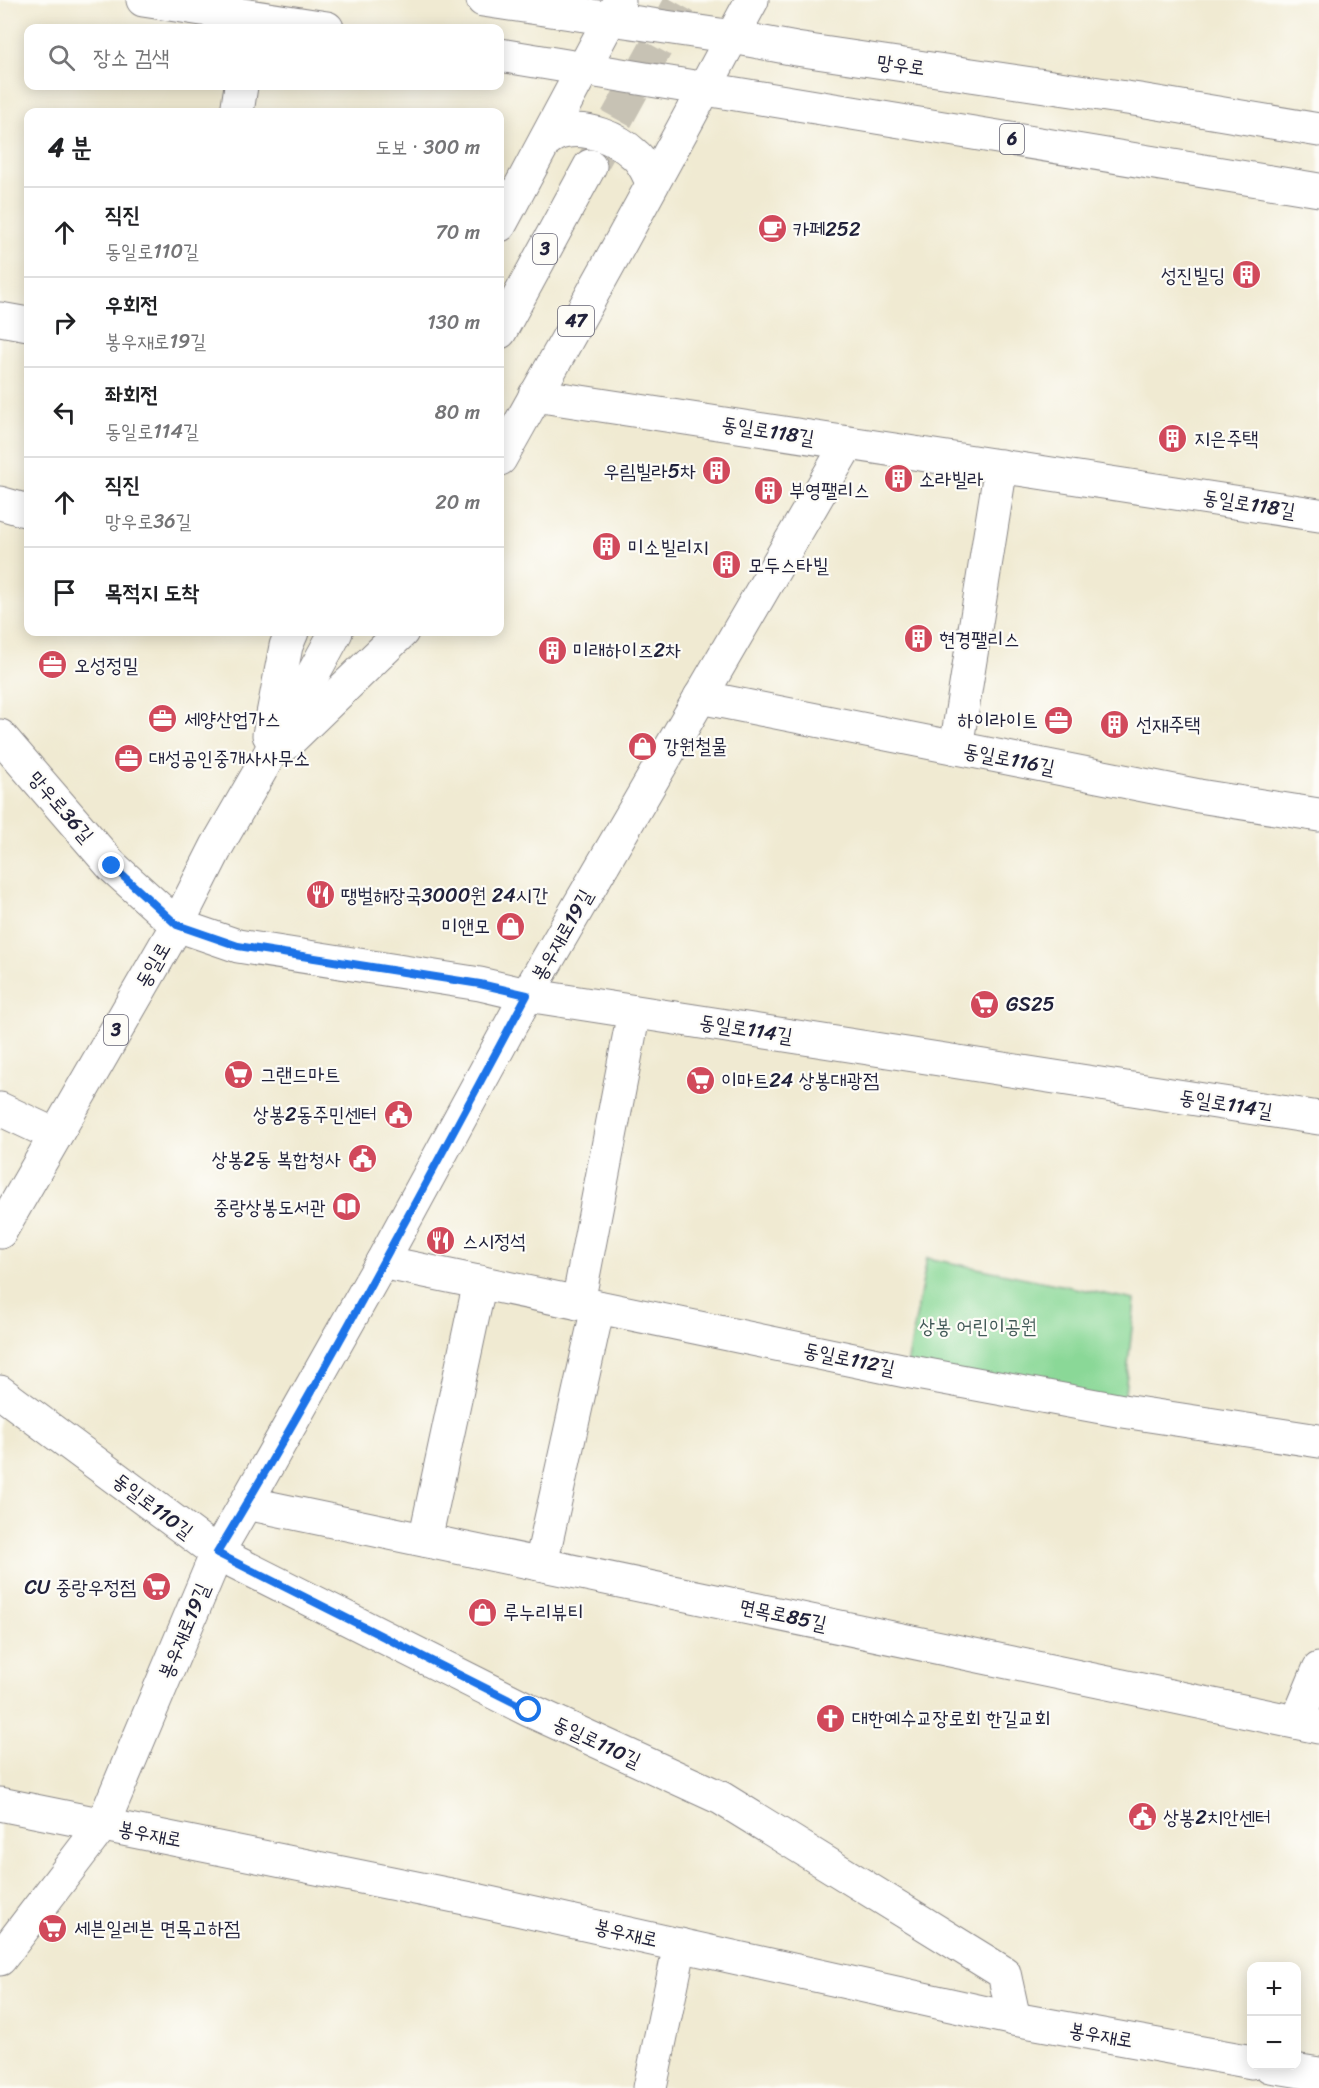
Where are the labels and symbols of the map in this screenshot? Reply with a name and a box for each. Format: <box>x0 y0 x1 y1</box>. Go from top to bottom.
street label: 망우로 <box>875 44 927 86</box>
road number: 6 <box>1000 124 1024 154</box>
place label: 카페252 <box>793 212 861 247</box>
cafe icon: 카페252 <box>756 213 788 245</box>
road number: 3 <box>533 234 557 264</box>
place label: 성진빌딩 <box>1161 258 1225 293</box>
building icon: 성진빌딩 <box>1230 259 1262 291</box>
road number: 47 <box>558 306 594 336</box>
street label: 동일로118길 <box>719 406 817 456</box>
place label: 지은주택 <box>1194 421 1258 456</box>
building icon: 지은주택 <box>1157 422 1189 454</box>
place label: 우림빌라5차 <box>603 454 696 489</box>
building icon: 우림빌라5차 <box>701 455 733 487</box>
place label: 소라빌라 <box>919 462 983 497</box>
building icon: 소라빌라 <box>882 463 914 495</box>
place label: 부영팰리스 <box>789 473 869 508</box>
building icon: 부영팰리스 <box>752 474 784 506</box>
street label: 동일로118길 <box>1200 479 1298 529</box>
place label: 미소빌리지 <box>628 530 708 565</box>
building icon: 미소빌리지 <box>591 531 623 563</box>
place label: 모두스타빌 <box>748 548 829 583</box>
building icon: 모두스타빌 <box>711 549 743 581</box>
place label: 현경팰리스 <box>939 622 1019 657</box>
building icon: 현경팰리스 <box>902 623 934 655</box>
place label: 미래하이즈2차 <box>573 633 681 668</box>
building icon: 미래하이즈2차 <box>536 634 568 666</box>
place label: 오성정밀 <box>74 648 138 683</box>
office icon: 오성정밀 <box>37 649 69 681</box>
place label: 세양산업가스 <box>184 702 281 737</box>
office icon: 세양산업가스 <box>147 703 179 735</box>
place label: 하이라이트 <box>958 703 1038 738</box>
office icon: 하이라이트 <box>1043 704 1075 736</box>
place label: 선재주택 <box>1136 707 1200 742</box>
building icon: 선재주택 <box>1099 708 1131 740</box>
place label: 강원철물 <box>663 729 727 764</box>
shop icon: 강원철물 <box>626 730 658 762</box>
street label: 동일로116길 <box>960 733 1058 785</box>
place label: 대성공인중개사사무소 <box>149 741 310 776</box>
office icon: 대성공인중개사사무소 <box>112 742 144 774</box>
street label: 망우로36길 <box>19 763 103 851</box>
route end <box>98 852 124 878</box>
place label: 땡벌해장국3000원 24시간 <box>341 878 548 913</box>
restaurant icon: 땡벌해장국3000원 24시간 <box>304 879 336 911</box>
street label: 봉우재로19길 <box>522 882 602 988</box>
place label: 미앤모 <box>442 909 490 944</box>
shop icon: 미앤모 <box>495 910 527 942</box>
street label: 동일로 <box>126 935 180 995</box>
place label: GS25 <box>1006 987 1055 1022</box>
supermarket icon: GS25 <box>969 988 1001 1020</box>
street label: 동일로114길 <box>697 1004 795 1054</box>
road number: 3 <box>104 1015 128 1045</box>
place label: 그랜드마트 <box>260 1057 340 1092</box>
supermarket icon: 그랜드마트 <box>223 1058 255 1090</box>
place label: 이마트24 상봉대광점 <box>721 1063 879 1098</box>
supermarket icon: 이마트24 상봉대광점 <box>684 1064 716 1096</box>
street label: 동일로114길 <box>1177 1079 1275 1129</box>
place label: 상봉2동주민센터 <box>253 1097 377 1132</box>
public building icon: 상봉2동주민센터 <box>382 1098 414 1130</box>
place label: 상봉2동 복합청사 <box>212 1142 341 1177</box>
public building icon: 상봉2동 복합청사 <box>346 1143 378 1175</box>
place label: 중랑상봉도서관 <box>213 1190 326 1225</box>
library icon: 중랑상봉도서관 <box>331 1191 363 1223</box>
place label: 스시정석 <box>462 1224 526 1259</box>
restaurant icon: 스시정석 <box>425 1225 457 1257</box>
park label: 상봉 어린이공원 <box>919 1309 1037 1344</box>
street label: 동일로112길 <box>800 1332 898 1386</box>
street label: 동일로110길 <box>105 1464 201 1548</box>
place label: CU 중랑우정점 <box>25 1570 136 1605</box>
supermarket icon: CU 중랑우정점 <box>141 1571 173 1603</box>
street label: 봉우재로19길 <box>148 1578 220 1684</box>
street label: 면목로85길 <box>736 1589 830 1641</box>
place label: 루누리뷰티 <box>503 1595 583 1630</box>
shop icon: 루누리뷰티 <box>466 1596 498 1628</box>
route start <box>515 1696 541 1722</box>
place label: 대한예수교장로회 한길교회 <box>852 1701 1050 1736</box>
church icon: 대한예수교장로회 한길교회 <box>815 1702 847 1734</box>
street label: 동일로110길 <box>547 1706 647 1778</box>
place label: 상봉2치안센터 <box>1163 1800 1271 1835</box>
public building icon: 상봉2치안센터 <box>1126 1801 1158 1833</box>
street label: 봉우재로 <box>115 1811 185 1857</box>
street label: 봉우재로 <box>591 1909 661 1957</box>
place label: 세븐일레븐 면목고하점 <box>74 1911 240 1946</box>
supermarket icon: 세븐일레븐 면목고하점 <box>37 1912 69 1944</box>
street label: 봉우재로 <box>1066 2012 1136 2058</box>

